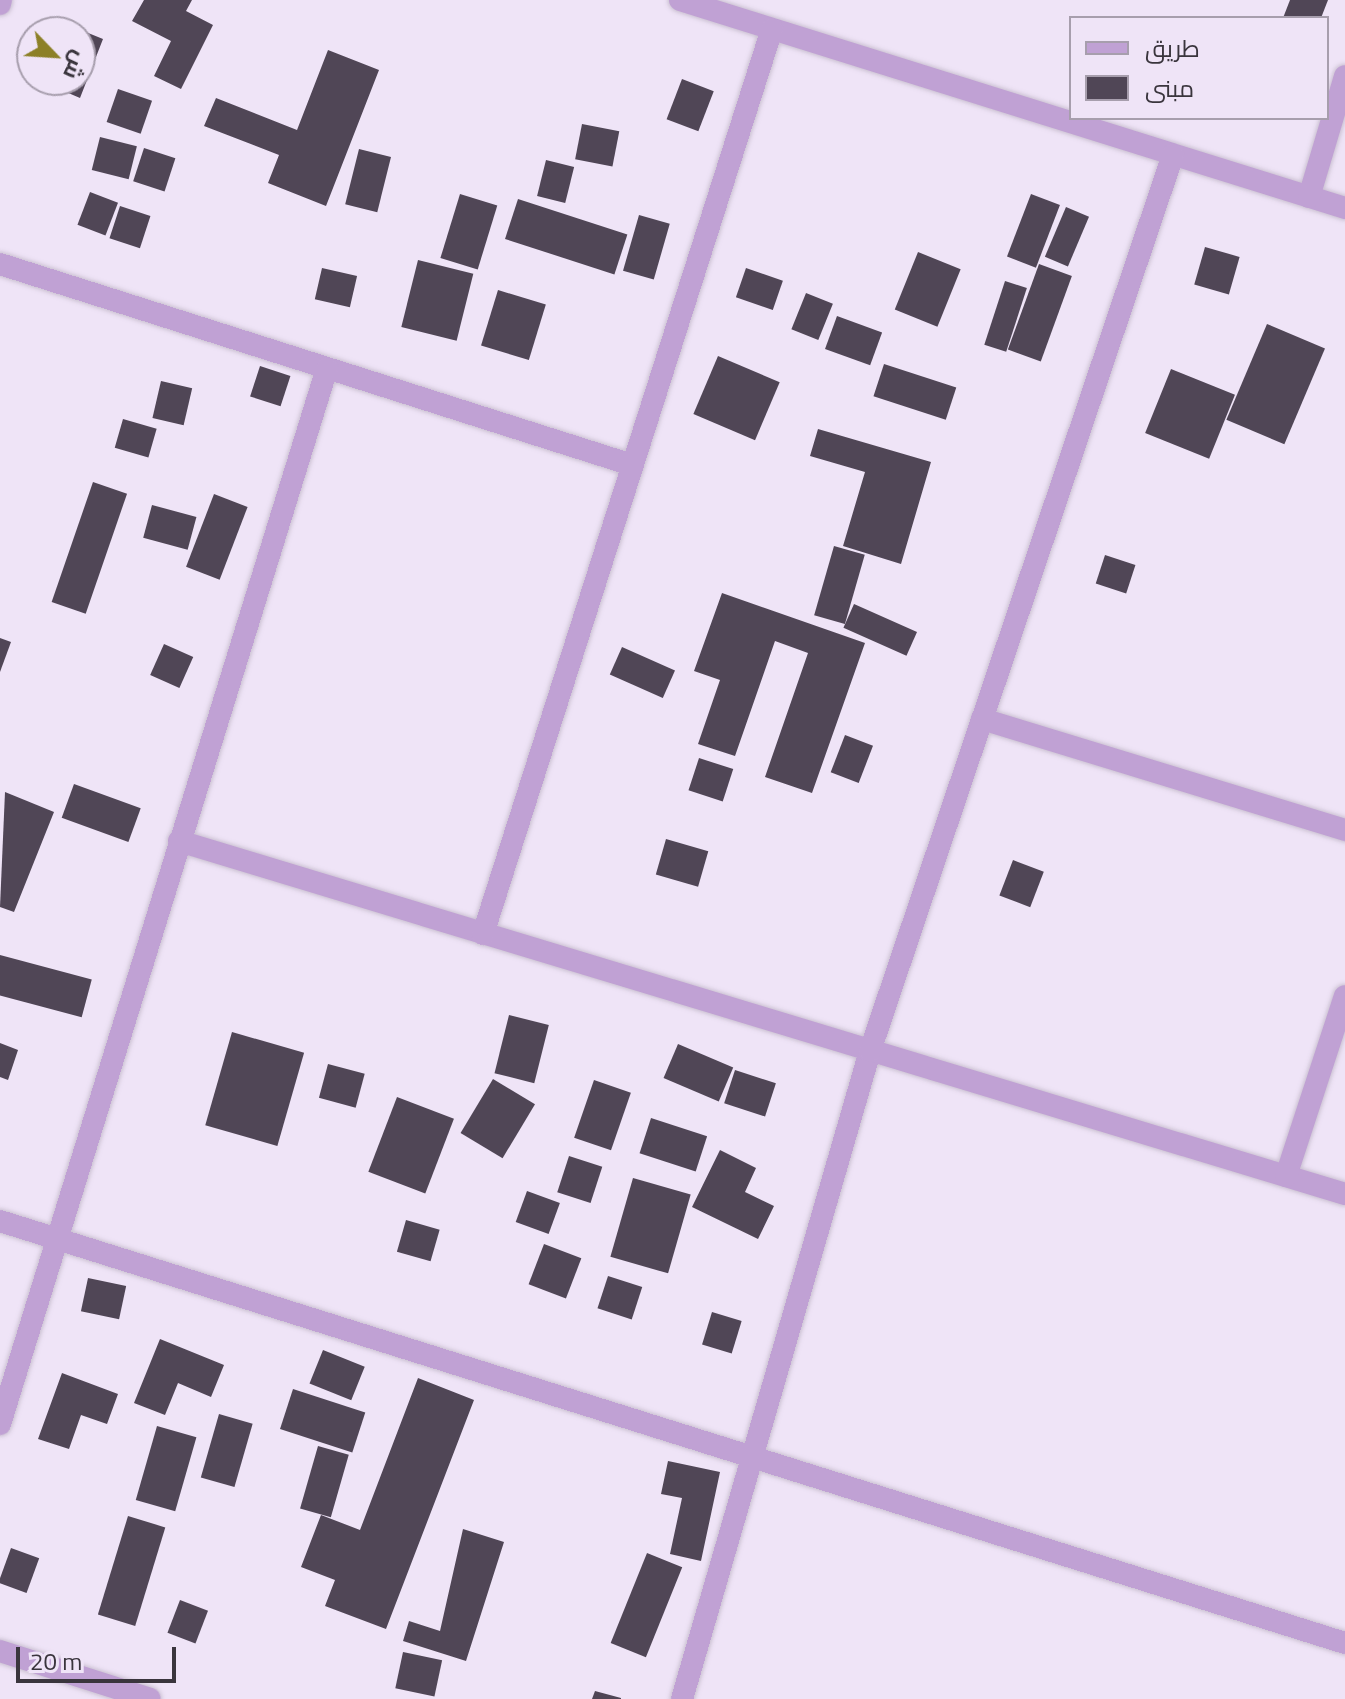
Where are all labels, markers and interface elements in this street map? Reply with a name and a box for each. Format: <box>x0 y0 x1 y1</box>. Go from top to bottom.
north arrow <box>16 16 96 96</box>
legend <box>1069 16 1329 120</box>
text: طريق <box>1145 30 1200 66</box>
text: ش <box>55 45 97 85</box>
text: مبنى <box>1145 70 1194 106</box>
scale bar <box>20 1631 180 1681</box>
text: 20 m <box>30 1643 82 1679</box>

